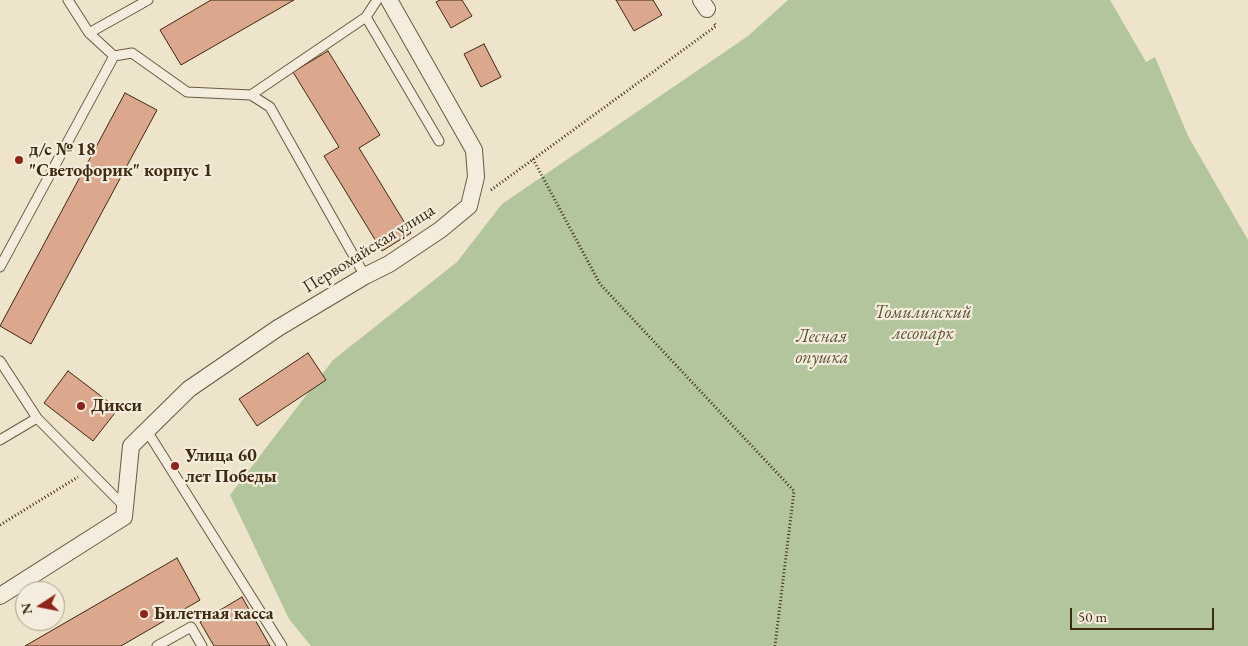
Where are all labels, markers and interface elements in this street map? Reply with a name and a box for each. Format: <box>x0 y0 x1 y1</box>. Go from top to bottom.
place label: д/с № 18 "Светофорик" корпус 1 <box>29 139 212 182</box>
marker: д/с № 18 "Светофорик" корпус 1 <box>13 154 25 166</box>
street label: Первомайская улица <box>299 200 439 298</box>
park label: Томилинский лесопарк <box>875 302 971 344</box>
park label: Лесная опушка <box>795 326 849 368</box>
place label: Дикси <box>91 395 142 417</box>
marker: Дикси <box>75 400 87 412</box>
place label: Улица 60 лет Победы <box>185 445 277 488</box>
marker: Улица 60 лет Победы <box>169 460 181 472</box>
north arrow <box>15 581 65 631</box>
scale bar <box>1073 598 1217 630</box>
text: N <box>16 601 36 616</box>
place label: Билетная касса <box>154 603 274 625</box>
text: 50 m <box>1078 607 1107 626</box>
marker: Билетная касса <box>138 608 150 620</box>

